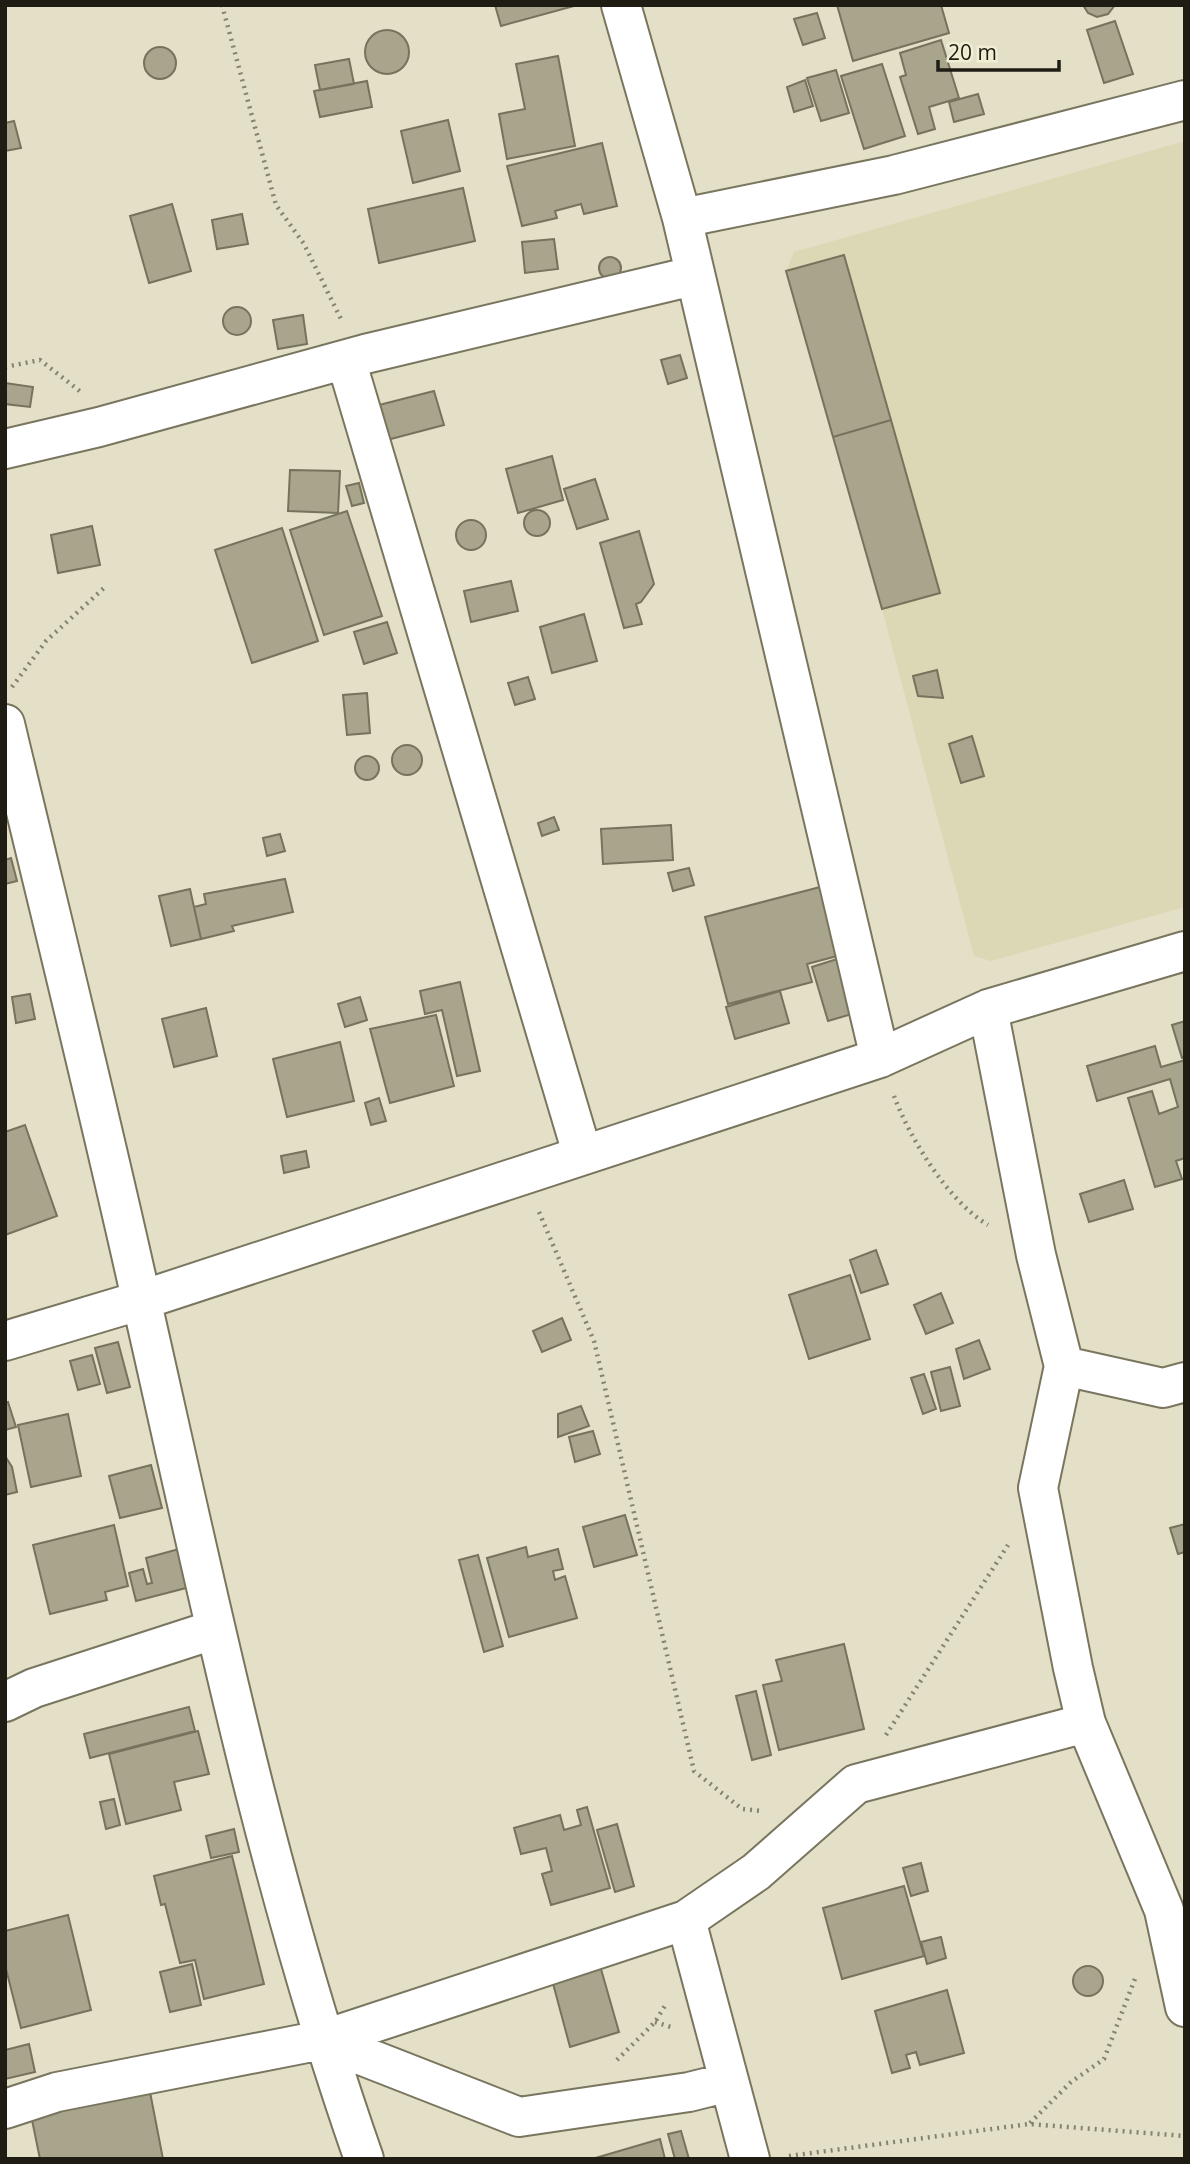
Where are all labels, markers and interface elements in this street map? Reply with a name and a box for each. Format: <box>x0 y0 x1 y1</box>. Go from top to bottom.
scale bar <box>938 28 1059 72</box>
text: 20 m <box>948 38 997 66</box>

